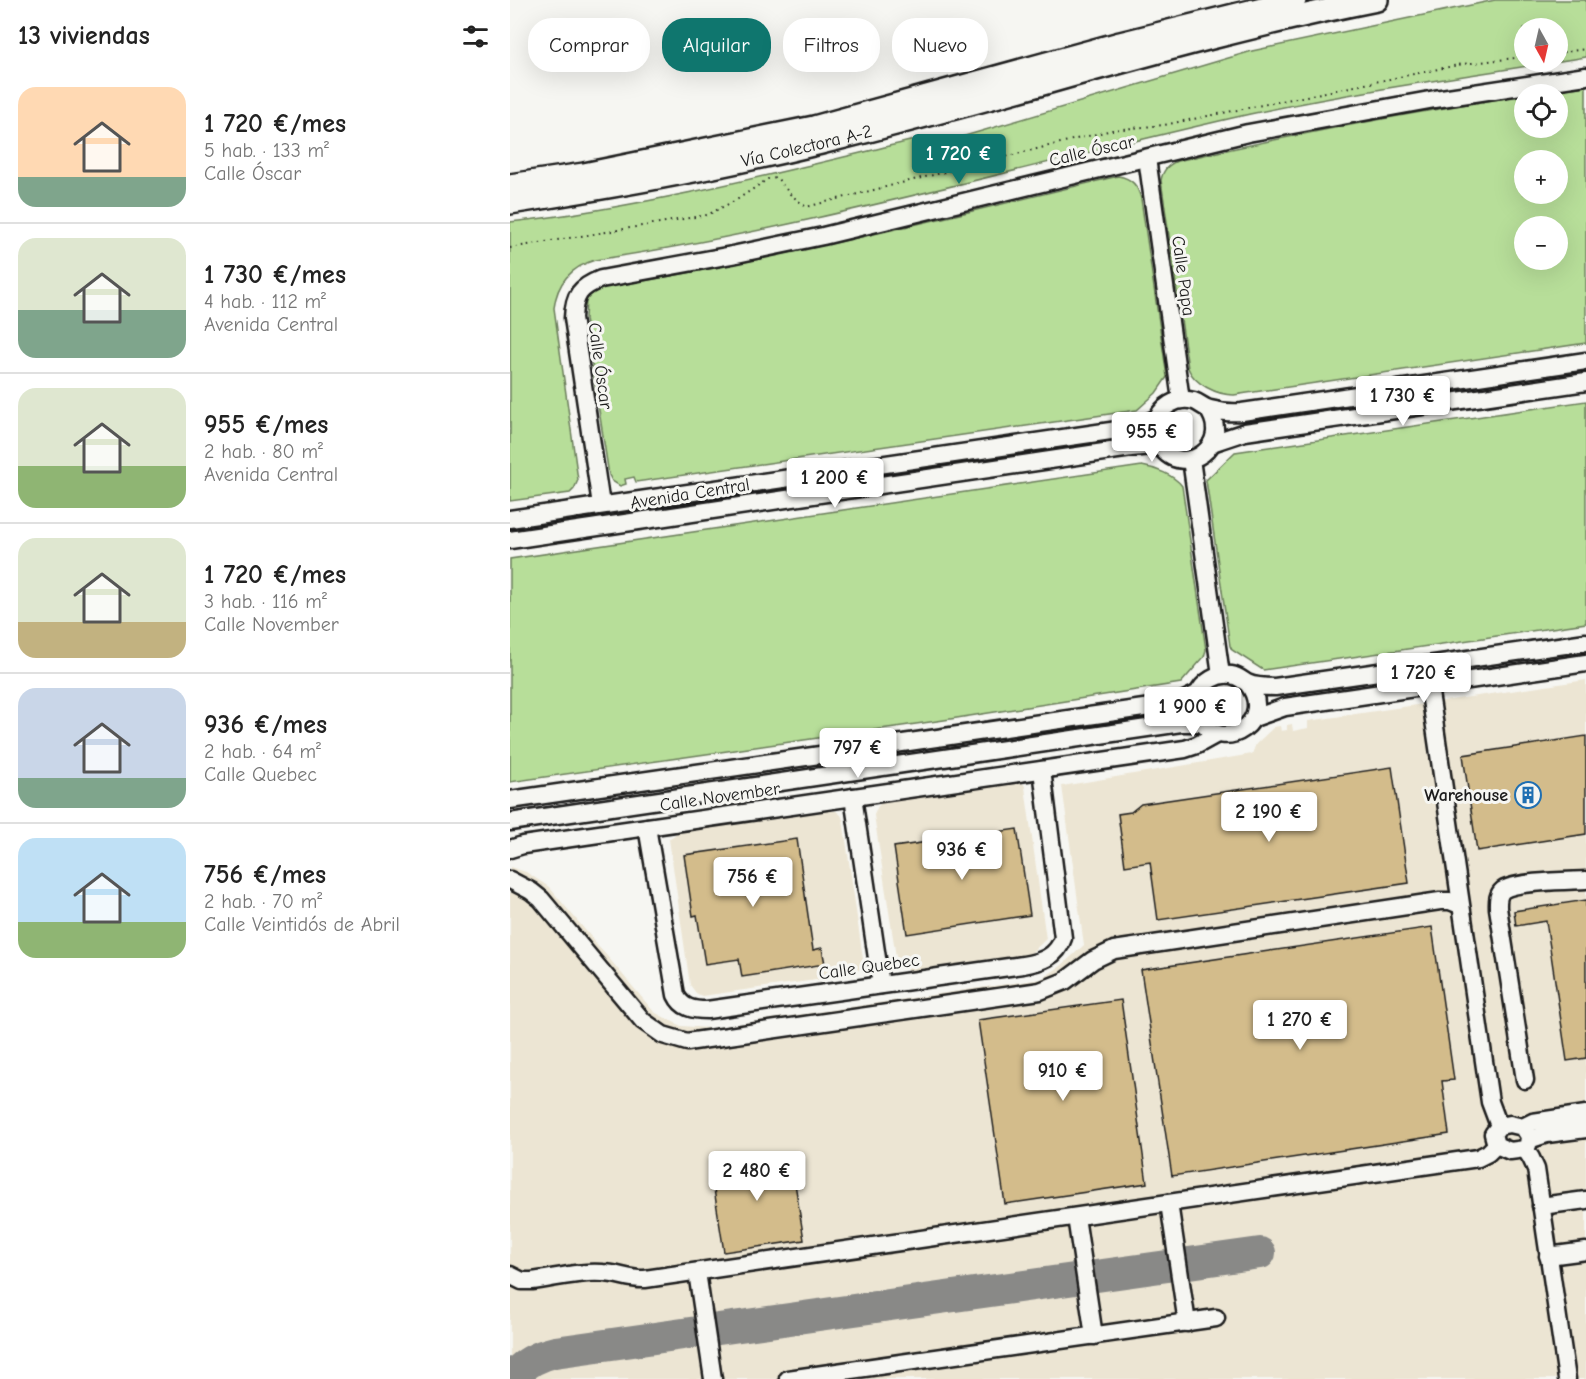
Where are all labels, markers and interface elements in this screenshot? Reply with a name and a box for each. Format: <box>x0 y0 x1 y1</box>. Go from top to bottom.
chip: Comprar <box>528 18 650 72</box>
chip: Alquilar <box>662 18 771 72</box>
chip: Filtros <box>783 18 880 72</box>
chip: Nuevo <box>892 18 988 72</box>
north arrow <box>1514 18 1568 72</box>
map controls <box>1514 18 1568 270</box>
icon: filters <box>459 20 492 53</box>
text: 13 viviendas <box>18 21 150 51</box>
button: locate <box>1514 84 1568 138</box>
text: 1 720 €/mes <box>204 109 346 139</box>
icon: home <box>66 111 138 183</box>
street label: Vía Colectora A-2 <box>739 120 874 171</box>
street label: Calle Óscar <box>1047 130 1138 171</box>
pin: 1 720 € <box>904 134 1014 185</box>
text: 5 hab. · 133 m² <box>204 139 329 162</box>
text: 1 720 € <box>926 142 992 165</box>
button: + <box>1514 150 1568 204</box>
text: Calle Óscar <box>204 162 301 185</box>
button: − <box>1514 216 1568 270</box>
street label: Calle Papa <box>1167 235 1199 317</box>
text: 1 730 €/mes <box>204 260 346 290</box>
icon: home <box>66 262 138 334</box>
text: 4 hab. · 112 m² <box>204 290 326 313</box>
text: Avenida Central <box>204 313 338 336</box>
street label: Calle Óscar <box>584 321 618 412</box>
pin: 1 730 € <box>1348 376 1458 427</box>
text: 1 730 € <box>1370 384 1436 407</box>
text: 955 €/mes <box>204 410 328 440</box>
icon: home <box>66 412 138 484</box>
pin: 955 € <box>1110 412 1194 463</box>
text: 955 € <box>1126 420 1178 443</box>
text: 2 hab. · 80 m² <box>204 440 323 463</box>
pin: 1 200 € <box>780 458 890 509</box>
text: Avenida Central <box>204 463 338 486</box>
text: 1 200 € <box>801 466 869 489</box>
street label: Avenida Central <box>629 474 751 514</box>
text: 1 720 €/mes <box>204 560 346 590</box>
icon: home <box>66 562 138 634</box>
text: 3 hab. · 116 m² <box>204 590 327 613</box>
text: Calle November <box>204 613 339 636</box>
pin: 1 720 € <box>1369 653 1479 704</box>
text: 1 720 € <box>1391 661 1457 684</box>
pin: 1 900 € <box>1138 687 1248 738</box>
text: 1 900 € <box>1158 695 1228 718</box>
text: 936 €/mes <box>204 710 327 740</box>
icon: home <box>66 712 138 784</box>
pin: 797 € <box>816 728 900 779</box>
text: 797 € <box>834 736 882 759</box>
text: 2 hab. · 64 m² <box>204 740 321 763</box>
text: Calle Quebec <box>204 763 317 786</box>
street label: Calle November <box>658 778 782 816</box>
building icon: Warehouse <box>1513 780 1543 810</box>
place label: Warehouse <box>1424 785 1508 806</box>
pin: 2 190 € <box>1214 792 1324 843</box>
text: 2 190 € <box>1235 800 1303 823</box>
pin: 936 € <box>920 830 1004 881</box>
text: 936 € <box>936 838 988 861</box>
pin: 756 € <box>711 857 795 908</box>
text: 756 €/mes <box>204 860 326 890</box>
icon: home <box>66 862 138 934</box>
text: 756 € <box>728 865 778 888</box>
text: 2 hab. · 70 m² <box>204 890 322 913</box>
text: Calle Veintidós de Abril <box>204 913 400 936</box>
street label: Calle Quebec <box>817 949 921 984</box>
pin: 1 270 € <box>1245 1000 1355 1051</box>
text: 1 270 € <box>1267 1008 1333 1031</box>
pin: 910 € <box>1021 1051 1105 1102</box>
text: 910 € <box>1038 1059 1088 1082</box>
pin: 2 480 € <box>702 1151 812 1202</box>
text: 2 480 € <box>722 1159 792 1182</box>

